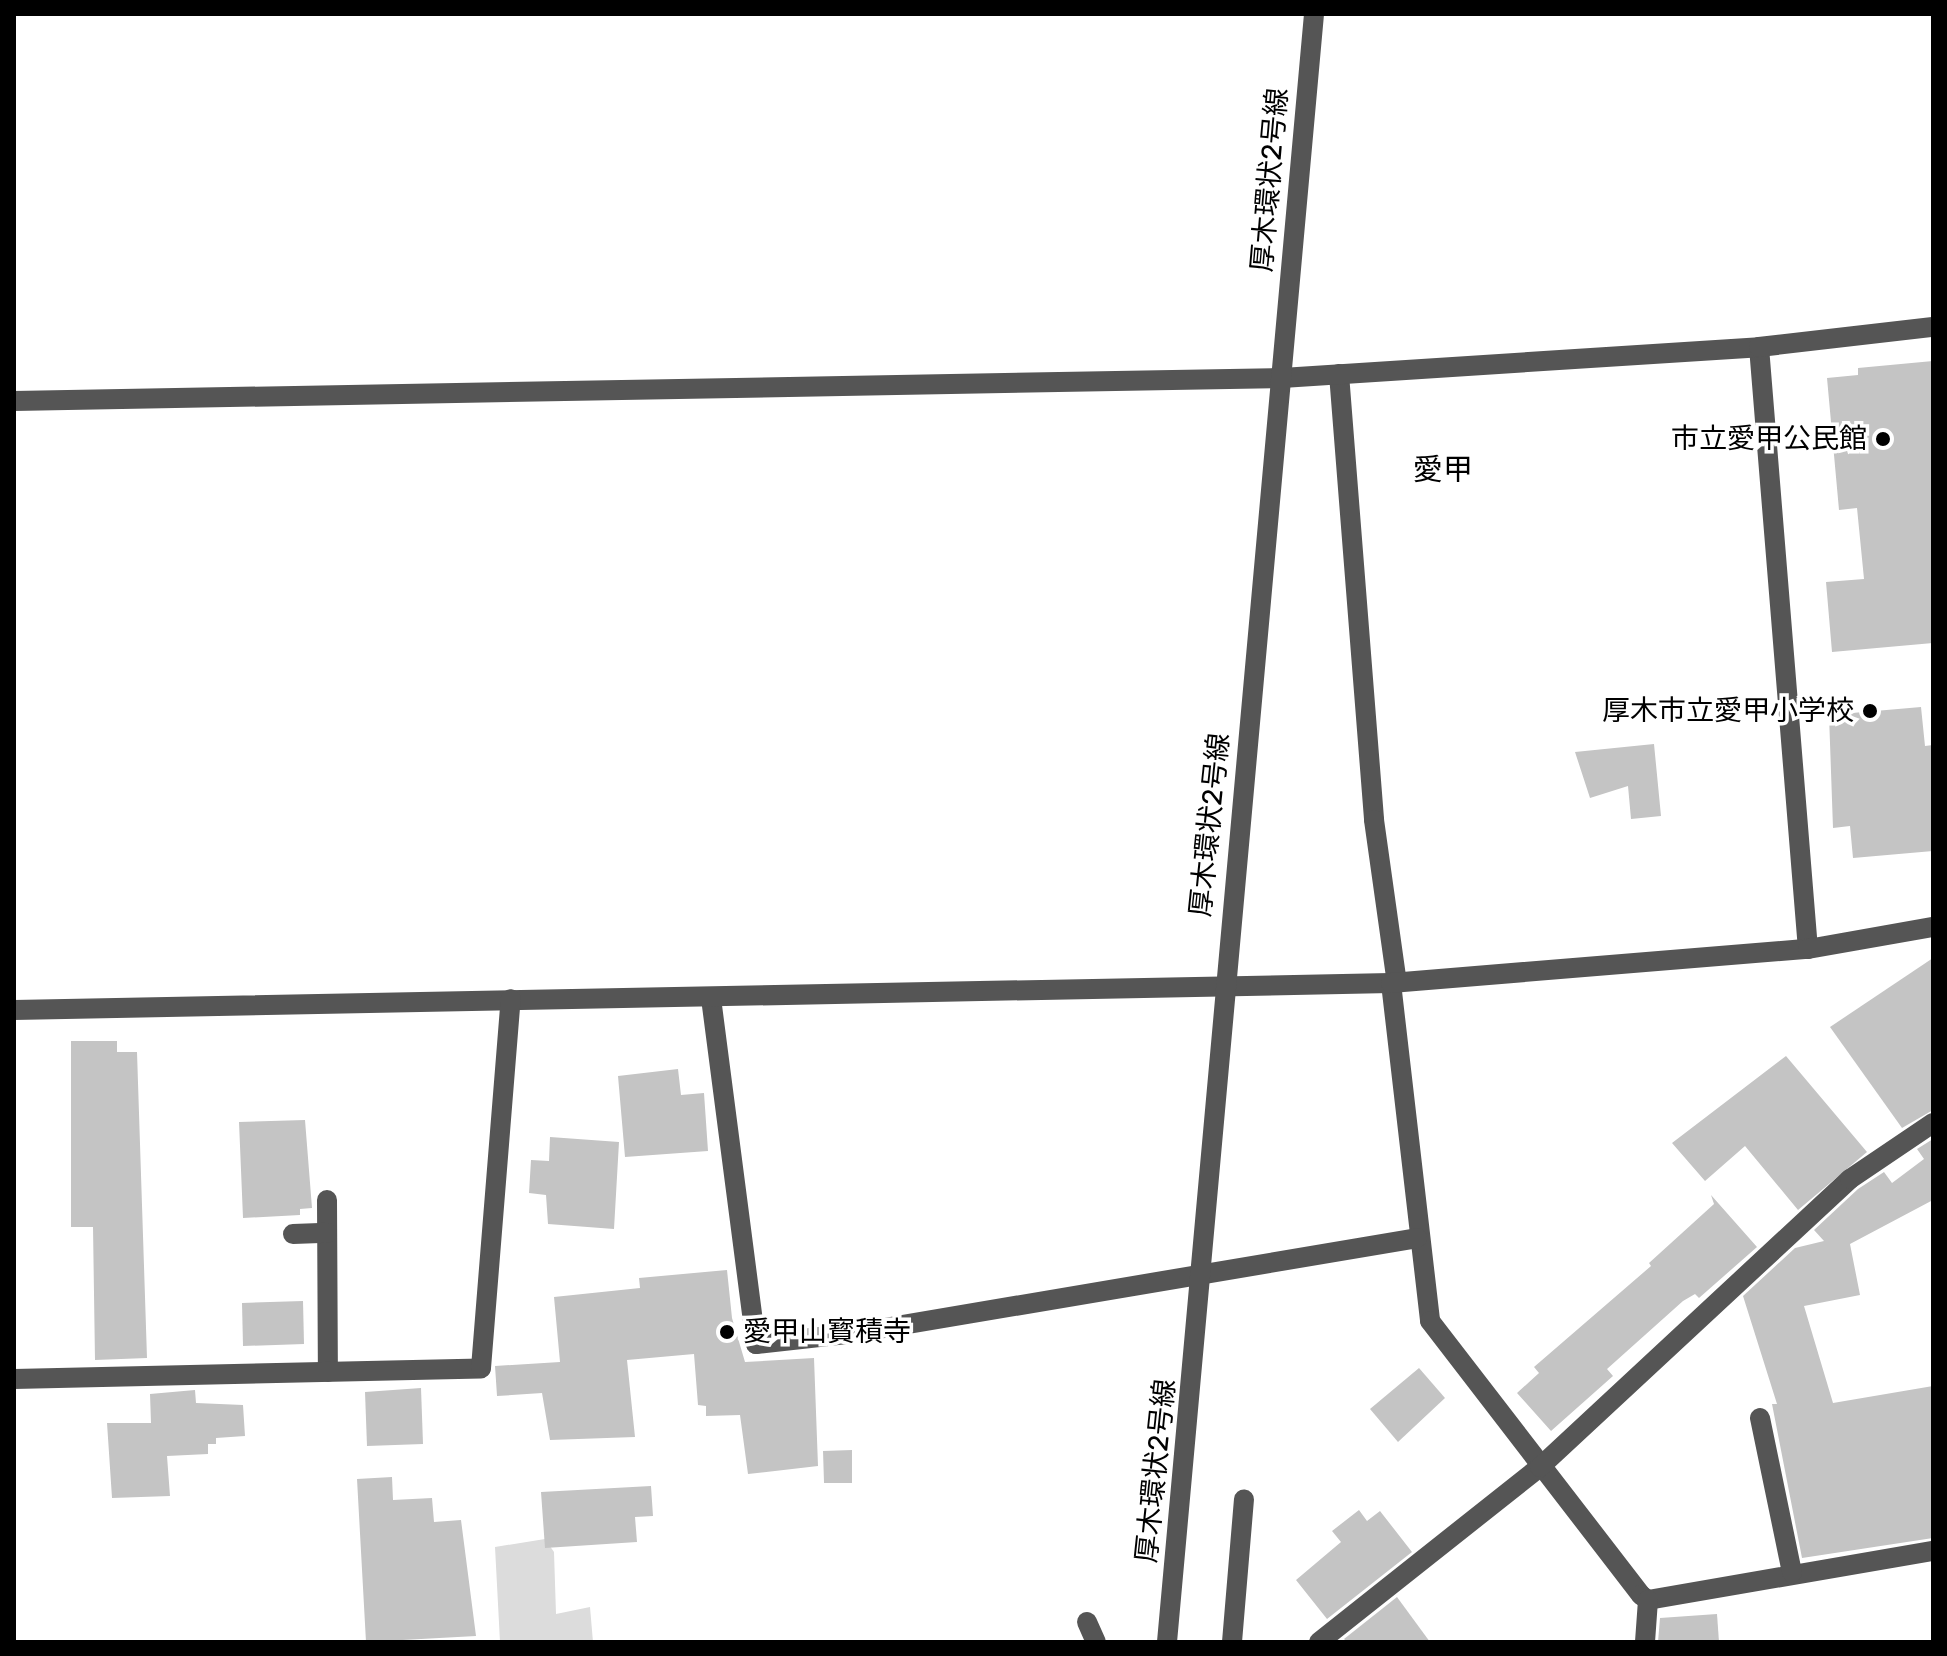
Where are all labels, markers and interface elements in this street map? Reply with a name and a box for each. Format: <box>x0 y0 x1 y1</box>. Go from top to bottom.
street label: 厚木環状2号線 <box>1245 87 1295 273</box>
place label: 市立愛甲公民館 <box>1671 422 1867 456</box>
marker: 市立愛甲公民館 <box>1874 430 1892 448</box>
district label: 愛甲 <box>1413 452 1473 488</box>
place label: 厚木市立愛甲小学校 <box>1602 694 1854 728</box>
marker: 厚木市立愛甲小学校 <box>1861 702 1879 720</box>
street label: 厚木環状2号線 <box>1184 732 1236 918</box>
place label: 愛甲山寳積寺 <box>743 1315 911 1349</box>
marker: 愛甲山寳積寺 <box>718 1323 736 1341</box>
street label: 厚木環状2号線 <box>1130 1378 1182 1564</box>

